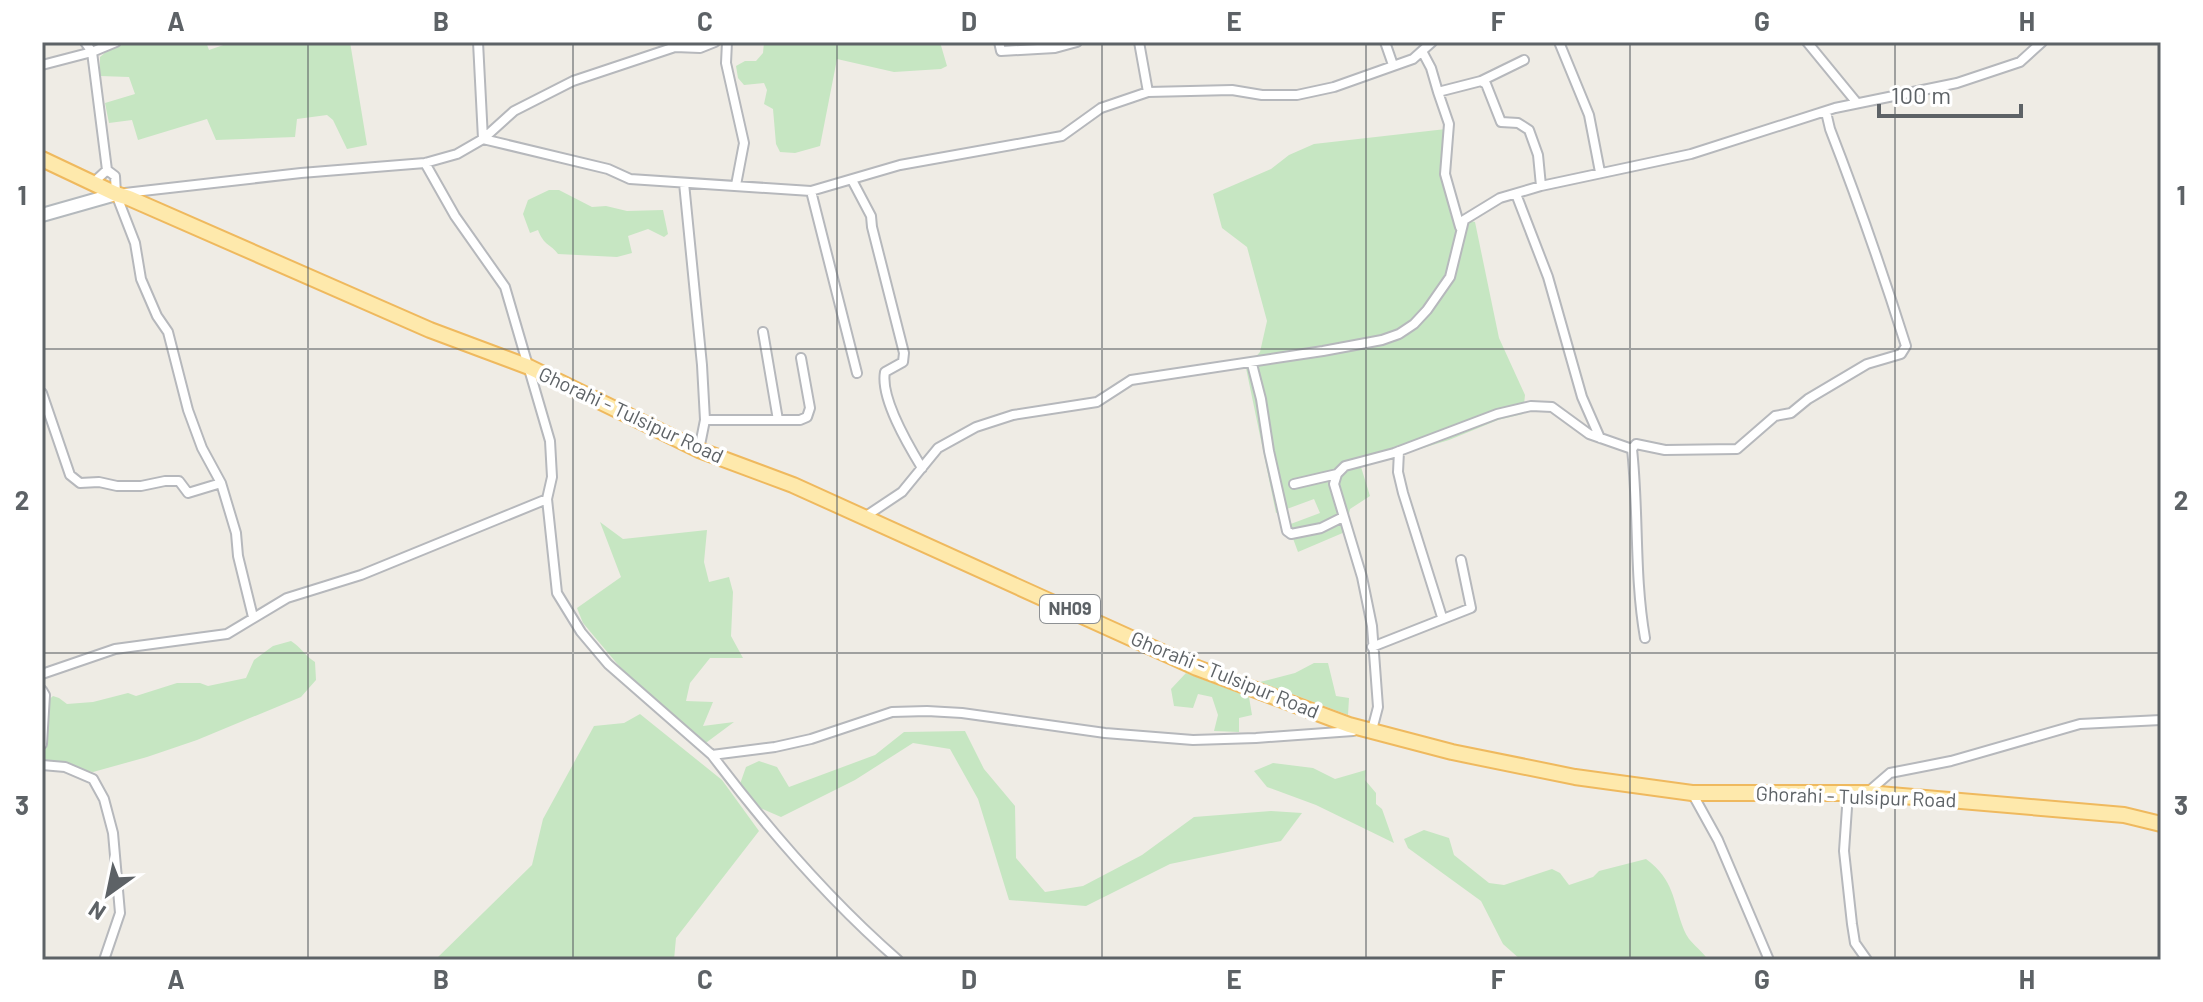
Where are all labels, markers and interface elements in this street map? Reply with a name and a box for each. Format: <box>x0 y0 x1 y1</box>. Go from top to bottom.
text: A <box>167 5 185 36</box>
text: B <box>433 5 449 36</box>
text: C <box>697 5 713 36</box>
text: D <box>961 5 977 36</box>
text: E <box>1226 5 1242 36</box>
text: F <box>1491 5 1506 36</box>
text: G <box>1754 5 1770 36</box>
text: H <box>2019 5 2035 36</box>
scale bar <box>1879 68 2021 118</box>
text: 100 m <box>1891 80 1951 109</box>
text: 1 <box>17 179 27 210</box>
text: 1 <box>2176 179 2186 210</box>
street label: Ghorahi - Tulsipur Road <box>535 361 728 467</box>
text: 2 <box>15 484 29 515</box>
text: 2 <box>2174 484 2188 515</box>
road number: NH09 <box>1040 595 1100 623</box>
street label: Ghorahi - Tulsipur Road <box>1128 625 1323 723</box>
street label: Ghorahi - Tulsipur Road <box>1755 781 1957 811</box>
text: 3 <box>15 789 29 820</box>
text: 3 <box>2174 789 2188 820</box>
north arrow <box>68 854 148 934</box>
text: N <box>83 897 110 927</box>
text: A <box>167 963 185 994</box>
text: B <box>433 963 449 994</box>
text: C <box>697 963 713 994</box>
text: D <box>961 963 977 994</box>
text: E <box>1226 963 1242 994</box>
text: F <box>1491 963 1506 994</box>
text: G <box>1754 963 1770 994</box>
text: H <box>2019 963 2035 994</box>

